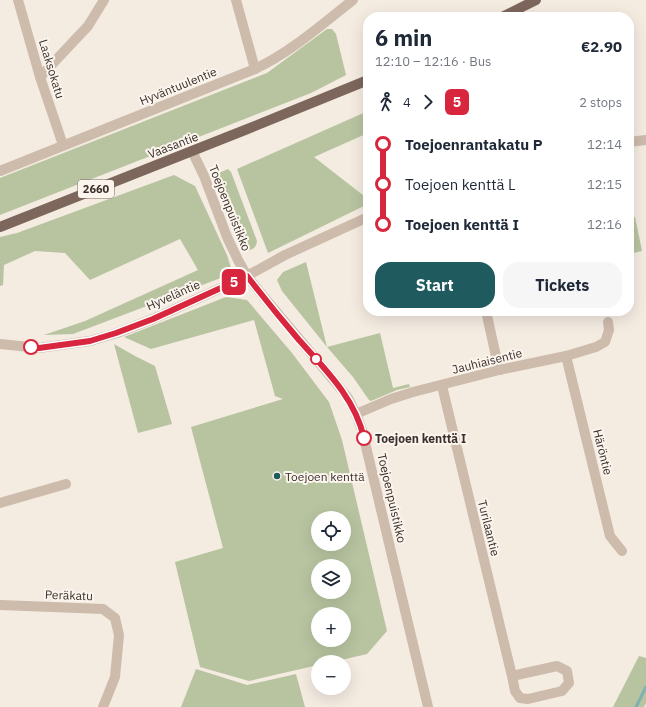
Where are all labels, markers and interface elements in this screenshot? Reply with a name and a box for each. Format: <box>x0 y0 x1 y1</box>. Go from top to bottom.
text: 6 min <box>375 23 432 52</box>
street label: Laaksokatu <box>36 37 68 101</box>
text: €2.90 <box>581 37 622 56</box>
text: 12:10 – 12:16 · Bus <box>375 53 491 70</box>
street label: Hyväntuulentie <box>137 64 219 108</box>
icon: walk <box>375 91 397 113</box>
icon: forward <box>417 91 439 113</box>
text: 5 <box>453 93 461 111</box>
text: 4 <box>403 94 411 111</box>
text: 2 stops <box>579 94 622 111</box>
street label: Vaasantie <box>146 128 201 161</box>
text: Toejoenrantakatu P <box>405 135 543 154</box>
text: 12:14 <box>587 136 622 153</box>
street label: Toejoenpuistikko <box>206 163 254 253</box>
text: Toejoen kenttä L <box>405 175 516 194</box>
text: 12:15 <box>587 176 622 193</box>
road number: 2660 <box>78 180 114 198</box>
text: Toejoen kenttä I <box>405 215 519 234</box>
text: 12:16 <box>587 216 622 233</box>
button: Start <box>375 262 495 308</box>
button: Tickets <box>503 262 622 308</box>
line badge: 5 <box>221 269 247 295</box>
text: 5 <box>230 273 238 291</box>
street label: Hyveläntie <box>144 276 203 313</box>
unlabelled marker <box>23 339 39 355</box>
street label: Jauhiaisentie <box>450 345 524 377</box>
unlabelled marker <box>310 353 322 365</box>
street label: Häröntie <box>590 428 616 477</box>
marker: Toejoen kenttä I <box>356 430 372 446</box>
place label: Toejoen kenttä I <box>375 431 466 446</box>
street label: Toejoenpuistikko <box>374 452 410 544</box>
place label: Toejoen kenttä <box>285 469 365 484</box>
marker: Toejoen kenttä <box>272 471 282 481</box>
street label: Turilaantie <box>475 498 503 558</box>
map controls <box>311 511 351 695</box>
button: locate <box>311 511 351 551</box>
button: layers <box>311 559 351 599</box>
street label: Peräkatu <box>45 587 93 603</box>
button: + <box>311 607 351 647</box>
button: − <box>311 655 351 695</box>

